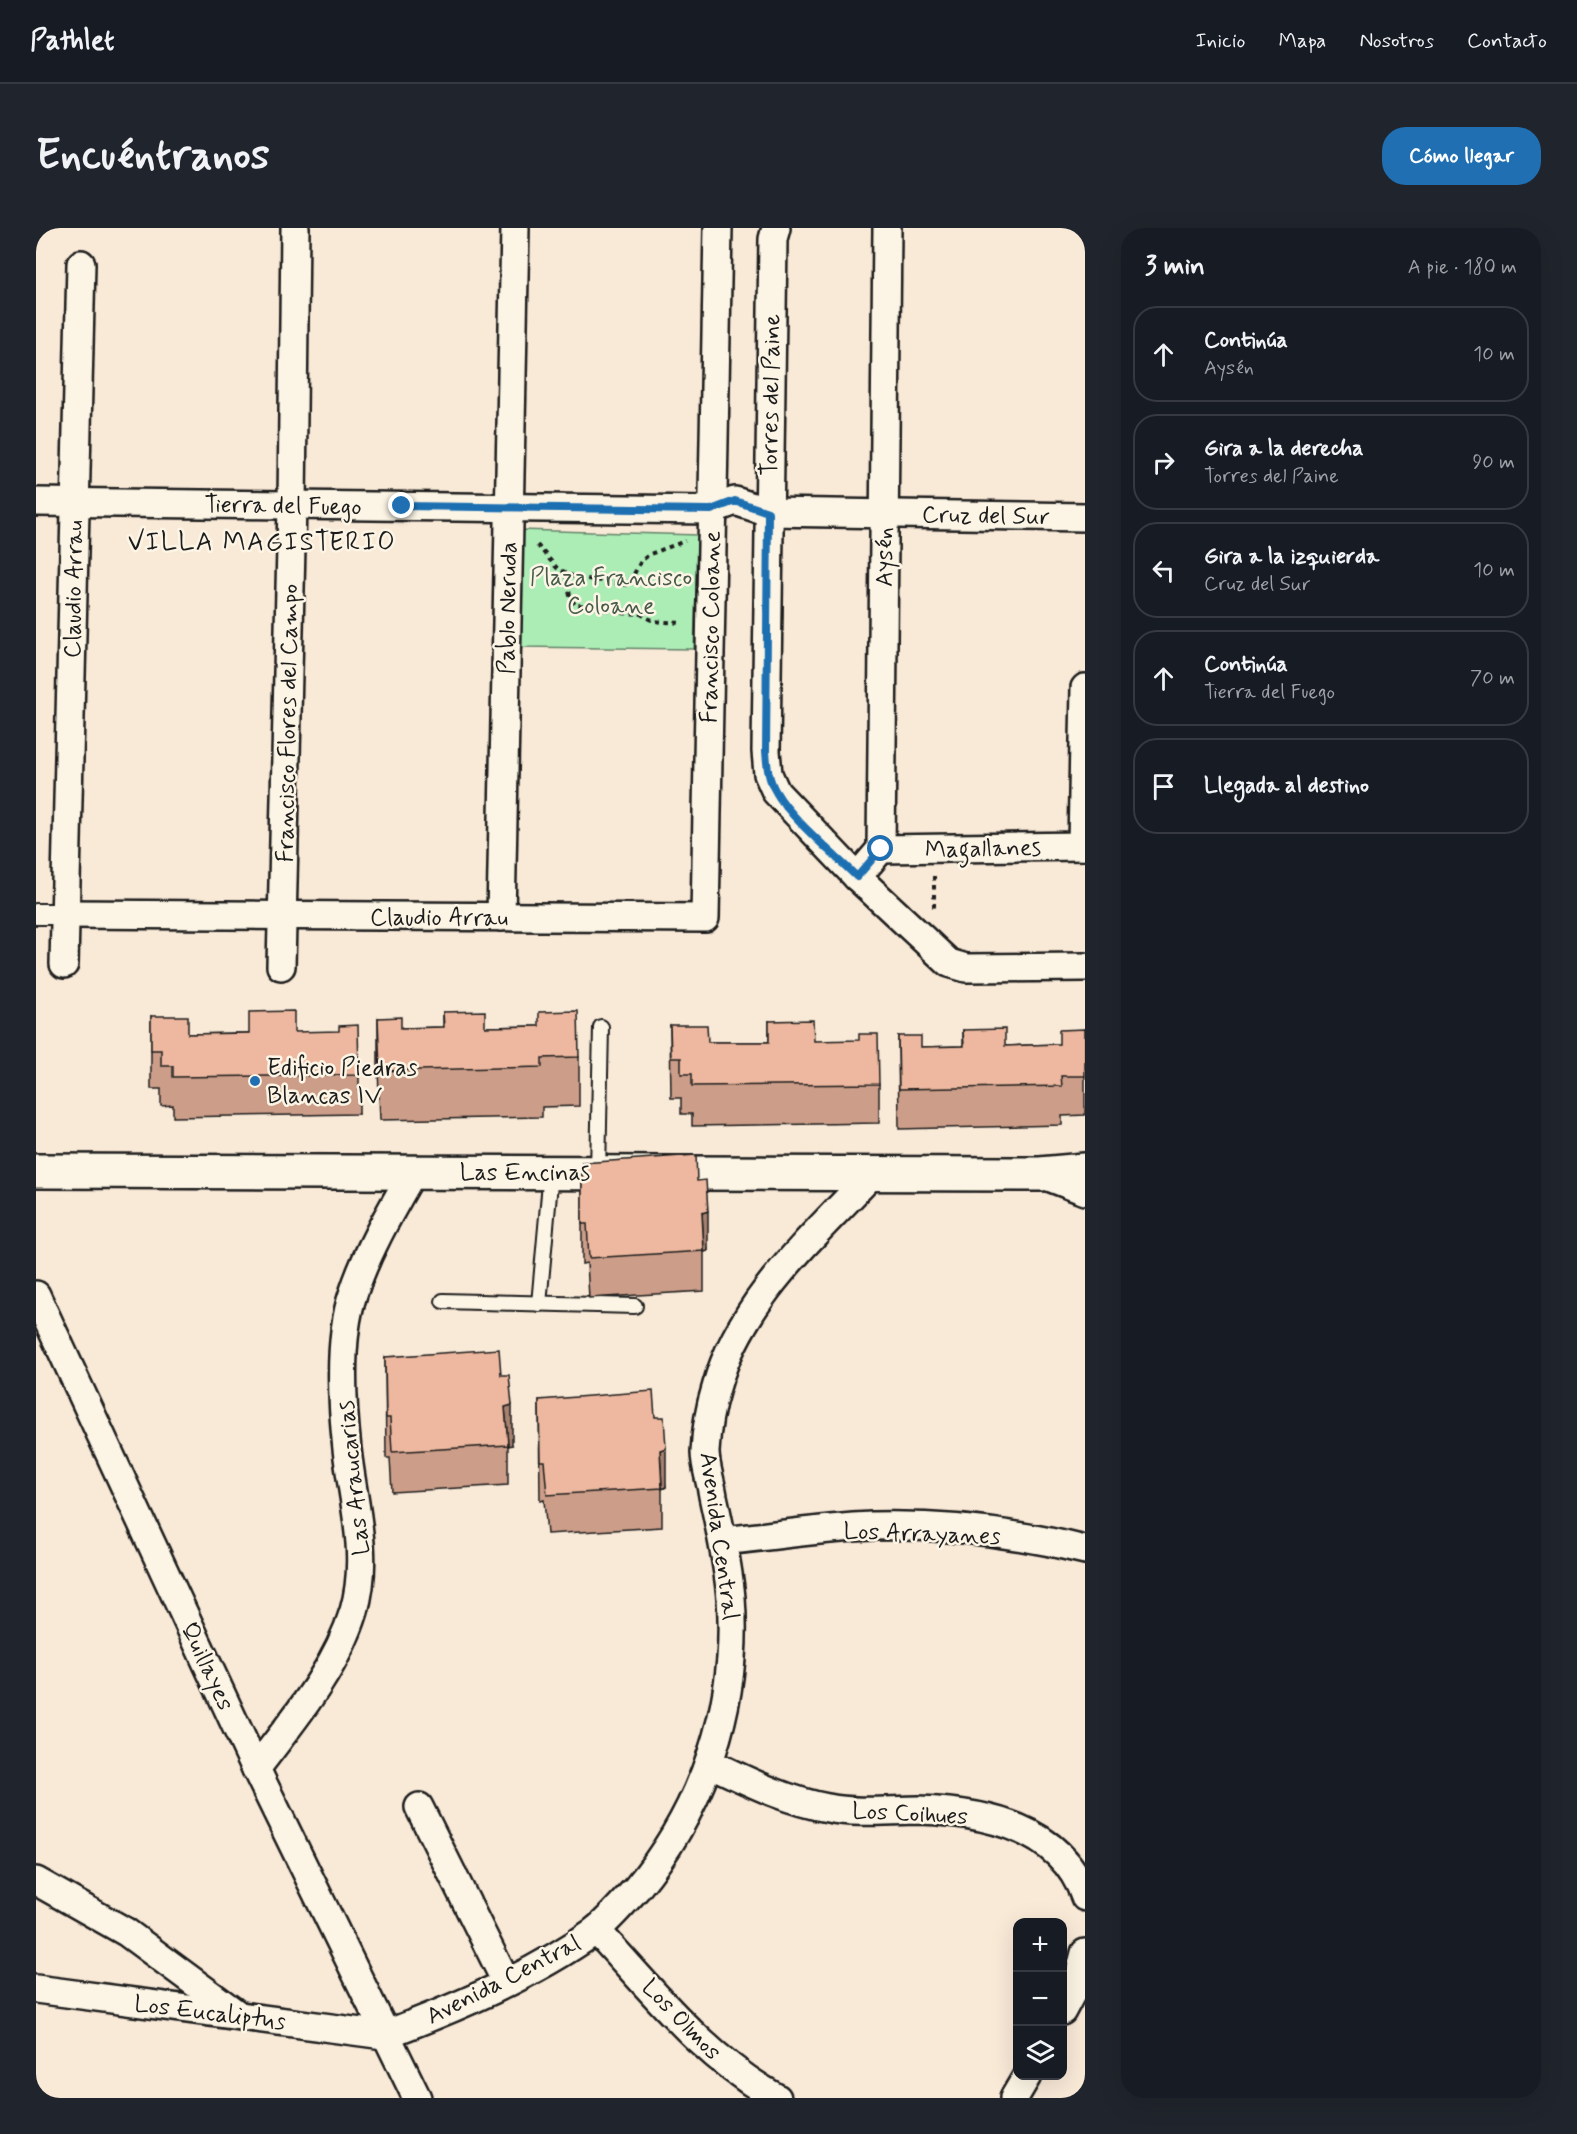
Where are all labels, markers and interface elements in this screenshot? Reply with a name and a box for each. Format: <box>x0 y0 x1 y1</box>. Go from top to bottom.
text: Pathlet <box>30 23 114 60</box>
text: Inicio <box>1196 27 1246 55</box>
text: Mapa <box>1279 27 1326 55</box>
text: Nosotros <box>1359 27 1434 55</box>
text: Contacto <box>1467 27 1547 55</box>
button: Cómo llegar <box>1382 127 1541 185</box>
text: Encuéntranos <box>36 129 269 184</box>
text: 3 min <box>1145 250 1205 284</box>
text: A pie · 180 m <box>1408 254 1517 281</box>
street label: Torres del Paine <box>755 314 788 476</box>
text: Continúa <box>1204 327 1288 355</box>
icon: ahead <box>1147 338 1180 371</box>
text: 10 m <box>1473 341 1515 368</box>
text: Aysén <box>1204 355 1254 382</box>
text: Gira a la derecha <box>1204 435 1364 463</box>
icon: right <box>1147 446 1180 479</box>
text: 90 m <box>1472 449 1515 476</box>
text: Torres del Paine <box>1204 463 1339 490</box>
street label: Tierra del Fuego <box>204 490 362 523</box>
route end <box>388 492 414 518</box>
street label: Cruz del Sur <box>922 500 1050 533</box>
street label: Claudio Arrau <box>58 520 91 658</box>
district label: VILLA MAGISTERIO <box>128 526 396 560</box>
street label: Aysén <box>870 527 901 587</box>
street label: Francisco Coloane <box>694 530 729 723</box>
street label: Pablo Neruda <box>492 541 525 675</box>
text: Gira a la izquierda <box>1204 543 1379 571</box>
icon: left <box>1147 554 1180 587</box>
text: 10 m <box>1473 557 1515 584</box>
park label: Plaza Francisco Coloane <box>530 563 692 622</box>
text: Cruz del Sur <box>1204 571 1311 598</box>
street label: Francisco Flores del Campo <box>271 584 306 863</box>
text: Continúa <box>1204 651 1288 679</box>
icon: ahead <box>1147 662 1180 695</box>
text: 70 m <box>1470 665 1515 692</box>
text: Tierra del Fuego <box>1204 679 1335 706</box>
icon: arrive <box>1147 770 1180 803</box>
text: Llegada al destino <box>1204 772 1369 800</box>
street label: Magallanes <box>925 833 1041 869</box>
route start <box>867 835 893 861</box>
street label: Claudio Arrau <box>370 903 508 934</box>
place label: Edificio Piedras Blancas IV <box>267 1053 418 1112</box>
marker: Edificio Piedras Blancas IV <box>248 1074 262 1088</box>
street label: Las Encinas <box>460 1158 590 1189</box>
street label: Las Araucarias <box>331 1399 378 1557</box>
street label: Avenida Central <box>691 1450 746 1622</box>
street label: Los Arrayanes <box>843 1516 1001 1553</box>
street label: Quillayes <box>173 1618 241 1716</box>
street label: Los Coihues <box>851 1796 969 1833</box>
map controls <box>1013 1918 1067 2080</box>
button: + <box>1013 1918 1067 1972</box>
street label: Avenida Central <box>421 1928 586 2033</box>
button: − <box>1013 1972 1067 2026</box>
street label: Los Olmos <box>634 1973 728 2068</box>
street label: Los Eucaliptus <box>132 1989 288 2038</box>
button: layers <box>1013 2026 1067 2080</box>

